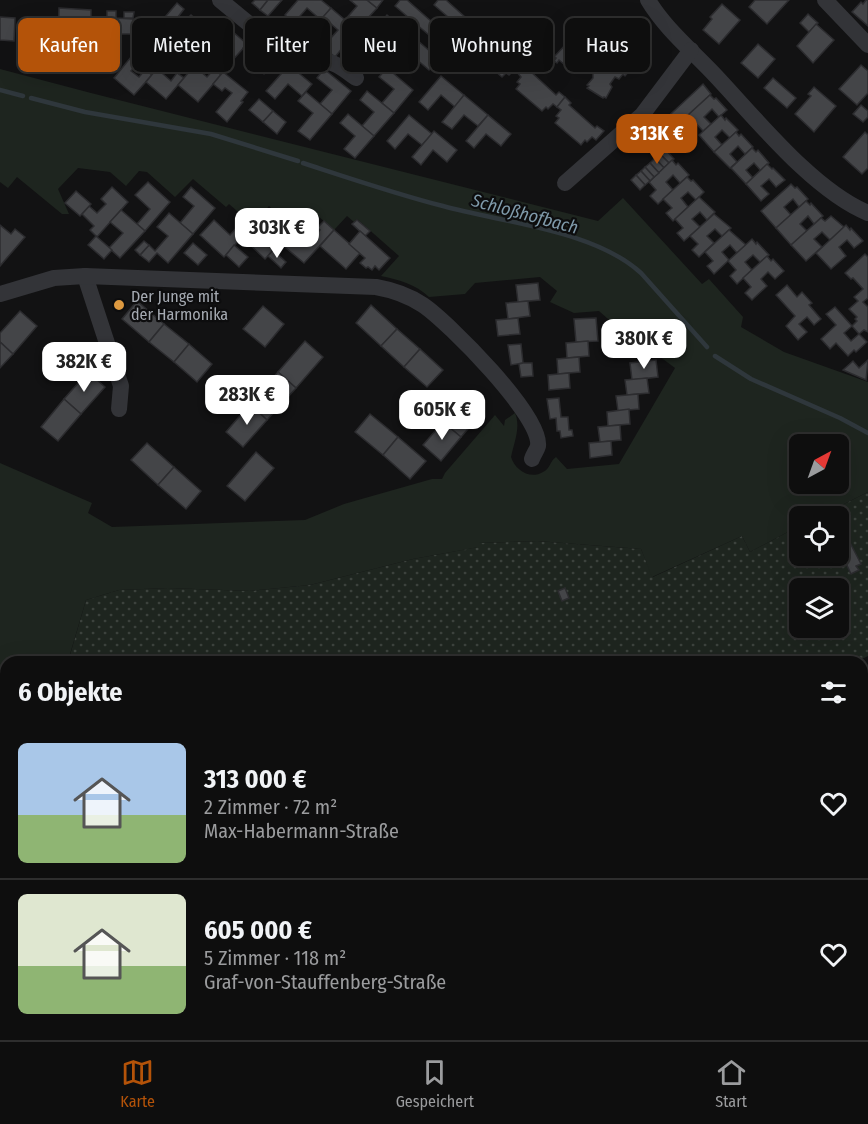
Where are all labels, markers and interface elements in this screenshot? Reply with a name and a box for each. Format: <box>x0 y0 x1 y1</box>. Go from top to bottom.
chip: Kaufen <box>18 18 120 72</box>
chip: Mieten <box>132 18 233 72</box>
chip: Filter <box>245 18 330 72</box>
chip: Neu <box>342 18 418 72</box>
chip: Wohnung <box>430 18 553 72</box>
chip: Haus <box>565 18 650 72</box>
pin: 313K € <box>608 114 706 165</box>
text: 313K € <box>630 121 684 145</box>
water label: Schloßhofbach <box>468 189 581 239</box>
pin: 303K € <box>228 208 326 259</box>
text: 303K € <box>249 215 305 239</box>
place label: Der Junge mit der Harmonika <box>131 287 228 324</box>
marker: Der Junge mit der Harmonika <box>112 298 126 312</box>
pin: 380K € <box>595 319 693 370</box>
text: 380K € <box>615 326 673 350</box>
pin: 382K € <box>35 342 133 393</box>
text: 382K € <box>56 349 112 373</box>
pin: 283K € <box>198 375 296 426</box>
text: 283K € <box>219 382 275 406</box>
pin: 605K € <box>393 390 491 441</box>
text: 605K € <box>413 397 471 421</box>
north arrow <box>789 434 849 494</box>
map controls <box>789 434 849 638</box>
button: locate <box>789 506 849 566</box>
button: layers <box>789 578 849 638</box>
icon: filters <box>817 676 850 709</box>
text: 6 Objekte <box>18 677 123 708</box>
text: 313 000 € <box>204 764 306 795</box>
icon: home <box>66 767 138 839</box>
icon: heart <box>817 787 850 820</box>
text: 2 Zimmer · 72 m² <box>204 795 337 819</box>
text: Max-Habermann-Straße <box>204 819 399 843</box>
text: 605 000 € <box>204 915 312 946</box>
icon: home <box>66 918 138 990</box>
icon: heart <box>817 938 850 971</box>
text: 5 Zimmer · 118 m² <box>204 946 346 970</box>
text: Graf-von-Stauffenberg-Straße <box>204 970 446 994</box>
tab: Karte <box>120 1056 155 1111</box>
tab: Gespeichert <box>396 1056 474 1111</box>
tab: Start <box>715 1056 748 1111</box>

